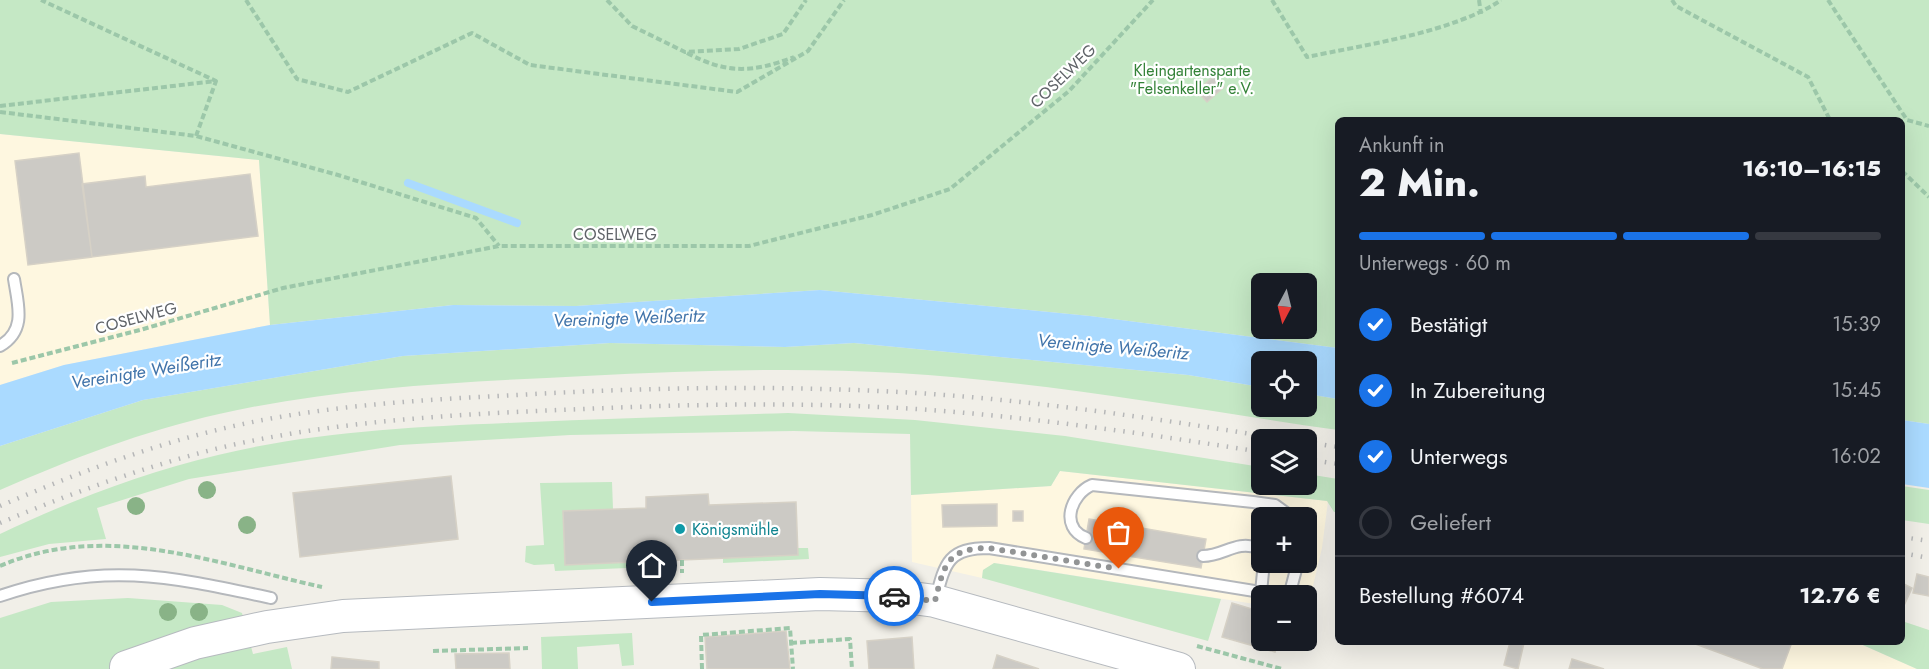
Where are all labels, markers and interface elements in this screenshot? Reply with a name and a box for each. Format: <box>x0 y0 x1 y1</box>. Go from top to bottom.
street label: COSELWEG <box>1025 39 1101 113</box>
park label: Kleingartensparte "Felsenkeller" e.V. <box>1130 59 1254 100</box>
text: Ankunft in <box>1359 131 1445 160</box>
text: 16:10–16:15 <box>1742 152 1881 184</box>
text: 2 Min. <box>1359 154 1480 211</box>
street label: COSELWEG <box>573 223 657 246</box>
text: Unterwegs · 60 m <box>1359 249 1511 278</box>
north arrow <box>1251 273 1317 339</box>
map controls <box>1251 273 1317 651</box>
street label: COSELWEG <box>93 296 179 340</box>
water label: Vereinigte Weißeritz <box>553 302 706 334</box>
icon: check <box>1359 308 1392 341</box>
text: Bestätigt <box>1410 308 1487 340</box>
text: 15:39 <box>1832 310 1881 339</box>
water label: Vereinigte Weißeritz <box>1036 327 1191 367</box>
water label: Vereinigte Weißeritz <box>69 346 224 396</box>
button: locate <box>1251 351 1317 417</box>
icon: check <box>1359 374 1392 407</box>
text: In Zubereitung <box>1410 374 1545 406</box>
text: 15:45 <box>1832 376 1881 405</box>
button: layers <box>1251 429 1317 495</box>
icon: check <box>1359 440 1392 473</box>
text: Unterwegs <box>1410 440 1508 472</box>
text: 16:02 <box>1831 442 1881 471</box>
text: Geliefert <box>1410 506 1491 538</box>
pin <box>1093 507 1144 569</box>
button: + <box>1251 507 1317 573</box>
icon: bag <box>1102 516 1135 549</box>
place label: Königsmühle <box>692 518 779 541</box>
marker: Königsmühle <box>673 522 687 536</box>
pin <box>626 540 677 602</box>
icon: home <box>635 549 668 582</box>
courier <box>864 566 924 626</box>
text: Bestellung #6074 <box>1359 579 1524 611</box>
text: 12.76 € <box>1799 579 1881 611</box>
icon: car <box>878 580 911 613</box>
button: − <box>1251 585 1317 651</box>

